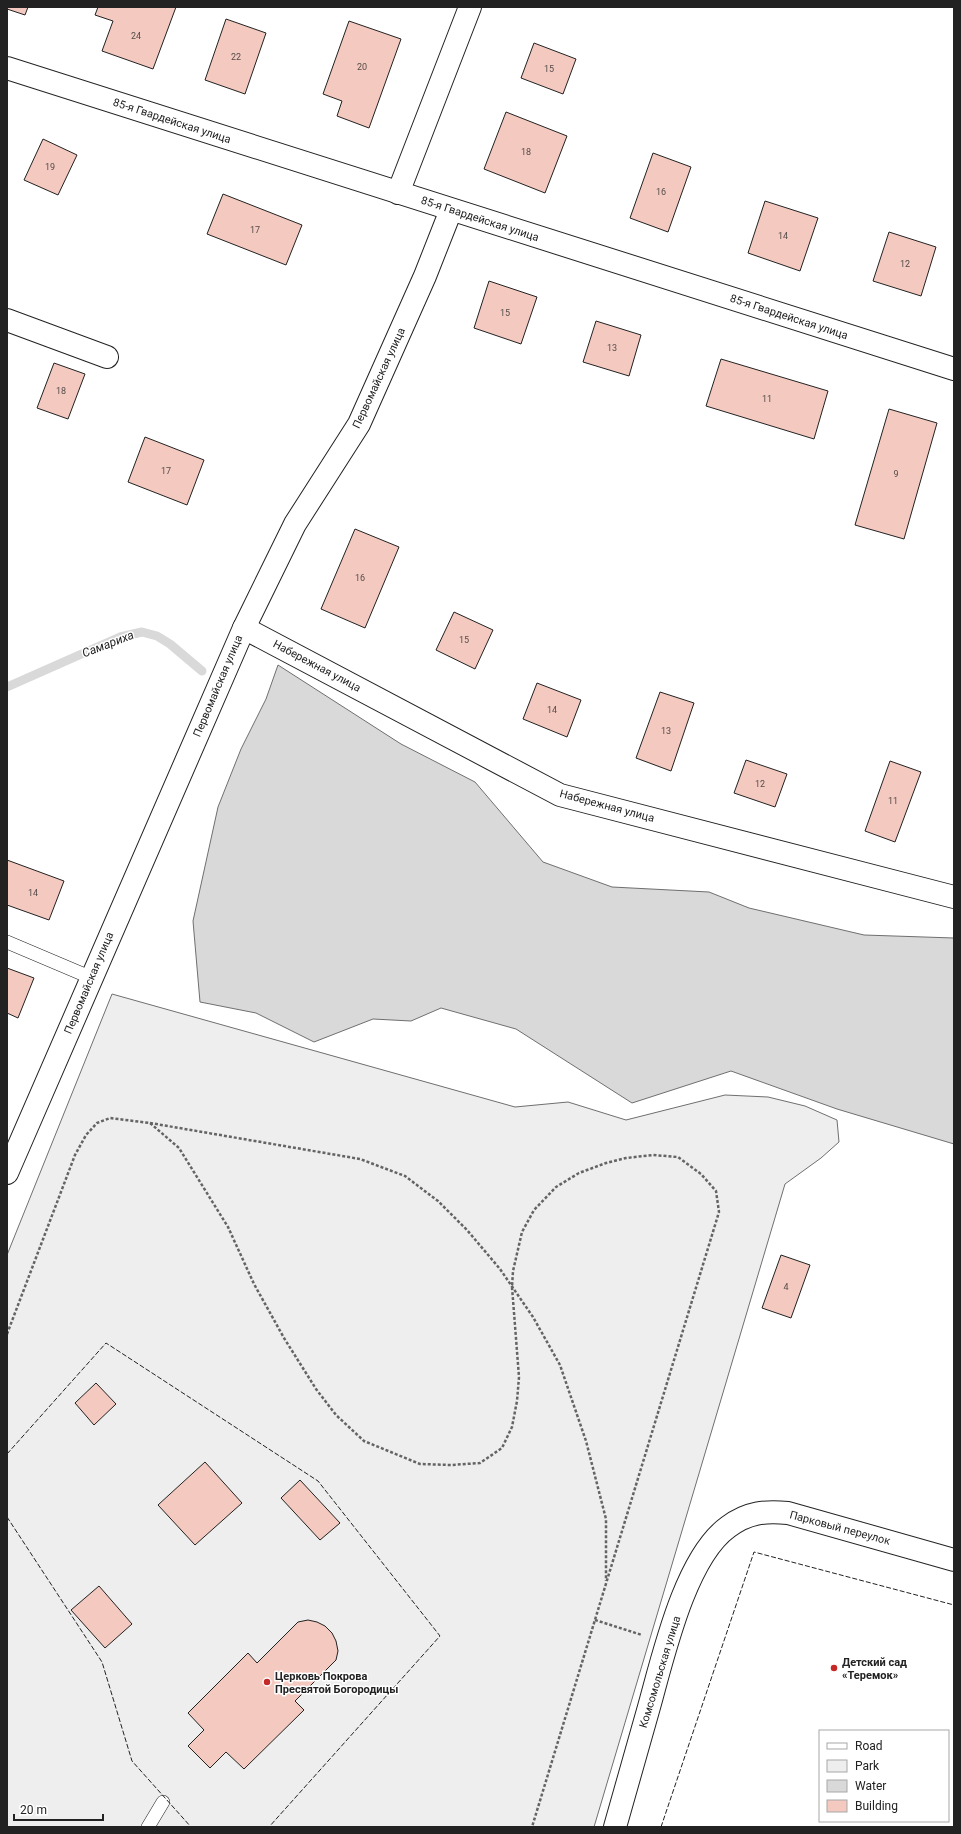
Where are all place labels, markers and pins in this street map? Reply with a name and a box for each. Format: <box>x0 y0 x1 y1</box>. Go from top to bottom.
place label: Детский сад «Теремок» <box>842 1656 907 1682</box>
marker: Детский сад «Теремок» <box>829 1663 839 1673</box>
place label: Церковь Покрова Пресвятой Богородицы <box>275 1670 398 1696</box>
marker: Церковь Покрова Пресвятой Богородицы <box>262 1677 272 1687</box>

